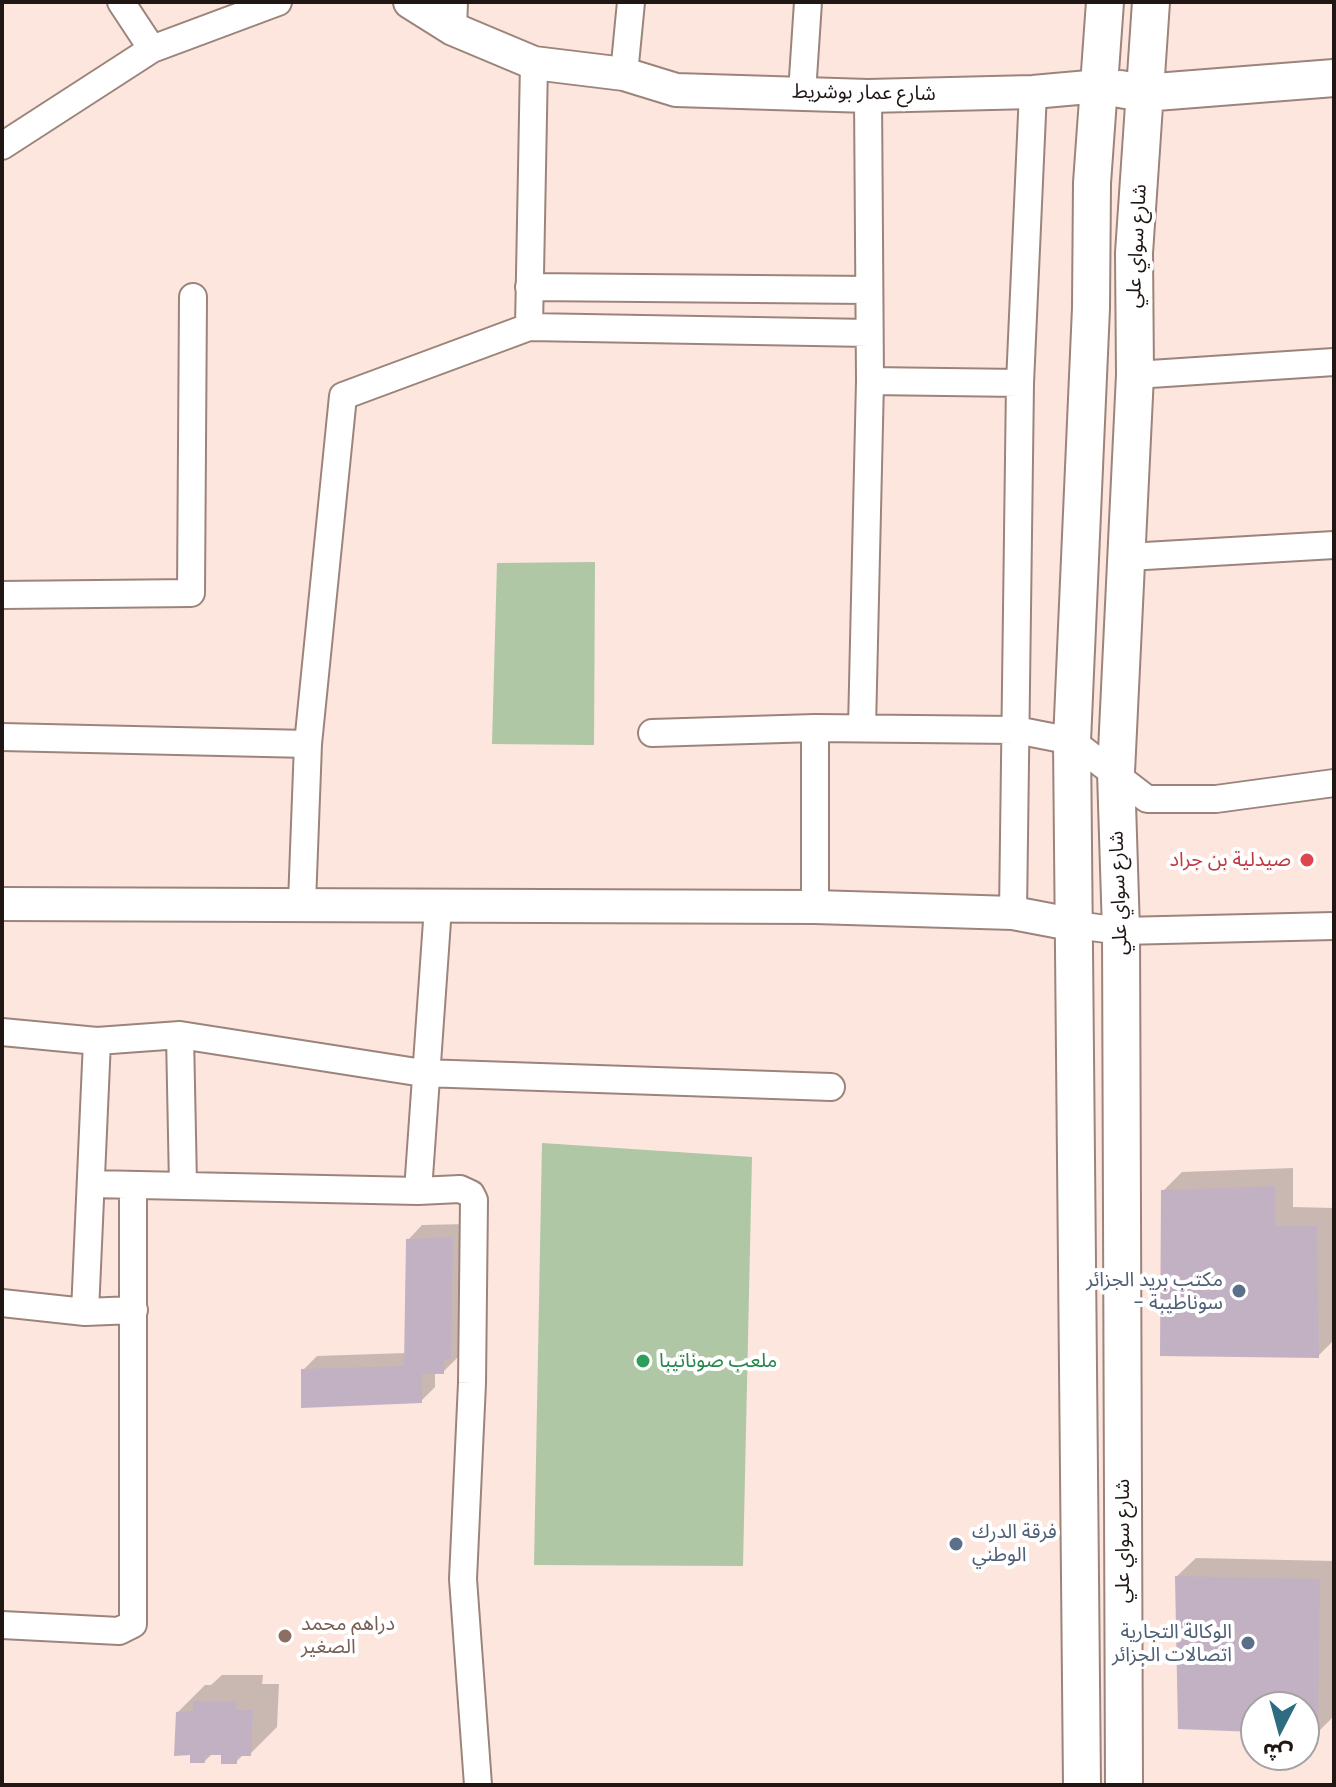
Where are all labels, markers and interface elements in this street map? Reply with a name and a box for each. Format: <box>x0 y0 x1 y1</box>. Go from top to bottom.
street label: شارع عمار بوشريط <box>792 80 936 106</box>
street label: شارع سواي علي <box>1122 183 1152 309</box>
street label: شارع سواي علي <box>1105 830 1133 956</box>
place label: صيدلية بن جراد <box>1170 848 1291 872</box>
marker: صيدلية بن جراد <box>1298 851 1316 869</box>
place label: مكتب بريد الجزائر - سوناطيبة <box>1086 1268 1223 1315</box>
marker: مكتب بريد الجزائر - سوناطيبة <box>1230 1282 1248 1300</box>
place label: ملعب صوناتيبا <box>659 1349 777 1373</box>
marker: ملعب صوناتيبا <box>634 1352 652 1370</box>
street label: شارع سواي علي <box>1111 1479 1135 1603</box>
place label: فرقة الدرك الوطني <box>972 1520 1057 1567</box>
marker: فرقة الدرك الوطني <box>947 1535 965 1553</box>
place label: دراهم محمد الصغير <box>301 1612 395 1659</box>
place label: الوكالة التجارية اتصالات الجزائر <box>1112 1620 1232 1667</box>
marker: دراهم محمد الصغير <box>276 1627 294 1645</box>
marker: الوكالة التجارية اتصالات الجزائر <box>1239 1634 1257 1652</box>
north arrow <box>1240 1691 1320 1771</box>
text: ش <box>1261 1737 1294 1768</box>

